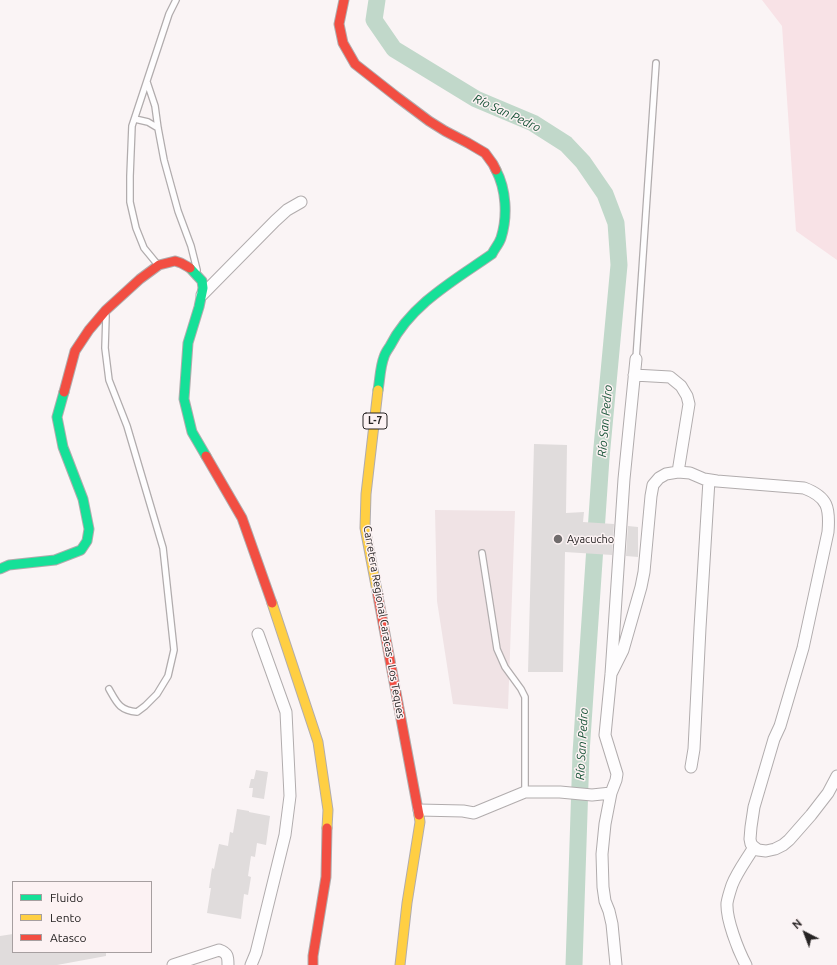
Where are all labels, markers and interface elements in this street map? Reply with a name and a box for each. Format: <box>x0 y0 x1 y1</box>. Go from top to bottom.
water label: Río San Pedro <box>471 91 543 135</box>
water label: Río San Pedro <box>595 384 615 458</box>
road number: L-7 <box>363 413 387 429</box>
street label: Carretera Regional Caracas - Los Teques <box>361 525 407 719</box>
place label: Ayacucho <box>567 532 614 546</box>
marker: Ayacucho <box>552 533 564 545</box>
water label: Río San Pedro <box>573 707 591 781</box>
legend <box>12 881 152 953</box>
text: Fluido <box>50 891 83 904</box>
text: Lento <box>50 911 81 924</box>
north arrow <box>785 913 825 953</box>
text: N <box>790 917 804 931</box>
text: Atasco <box>50 931 86 944</box>

